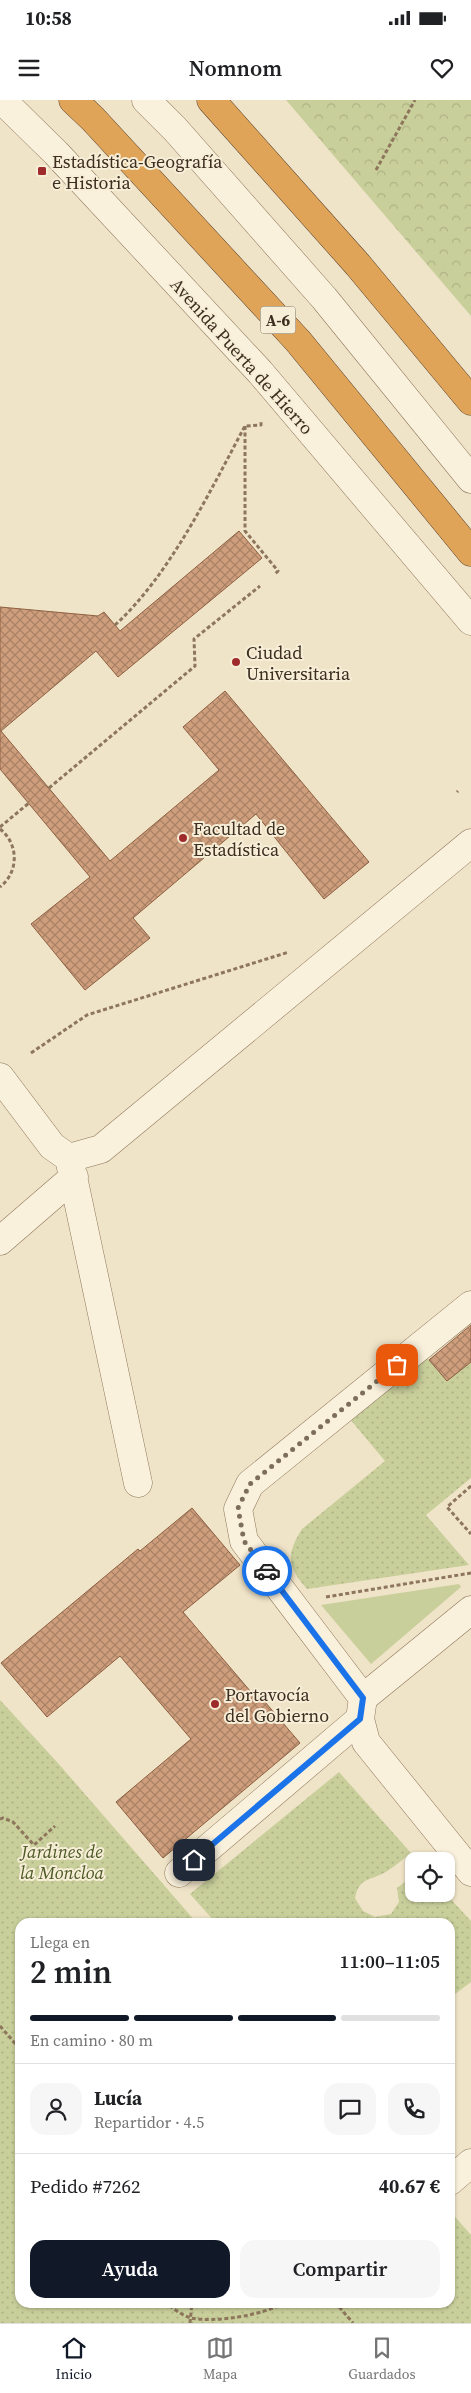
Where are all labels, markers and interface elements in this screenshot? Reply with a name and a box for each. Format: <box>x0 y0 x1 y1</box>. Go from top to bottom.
text: 10:58 <box>25 5 72 31</box>
text: Nomnom <box>189 53 282 83</box>
icon: menu <box>15 54 43 82</box>
icon: heart <box>428 54 456 82</box>
place label: Estadística-Geografía e Historia <box>52 149 223 195</box>
marker: Estadística-Geografía e Historia <box>36 165 48 177</box>
street label: Avenida Puerta de Hierro <box>165 272 319 440</box>
road number: A-6 <box>260 306 296 334</box>
place label: Ciudad Universitaria <box>246 640 351 686</box>
marker: Ciudad Universitaria <box>230 656 242 668</box>
place label: Facultad de Estadística <box>193 816 285 862</box>
marker: Facultad de Estadística <box>177 832 189 844</box>
pin <box>376 1344 418 1386</box>
icon: bag <box>383 1351 411 1379</box>
courier <box>242 1546 292 1596</box>
icon: car <box>253 1557 281 1585</box>
place label: Portavocía del Gobierno <box>225 1682 329 1728</box>
marker: Portavocía del Gobierno <box>209 1698 221 1710</box>
park label: Jardines de la Moncloa <box>18 1839 105 1885</box>
pin <box>173 1839 215 1881</box>
icon: home <box>180 1846 208 1874</box>
map controls <box>405 1852 455 1902</box>
button: locate <box>405 1852 455 1902</box>
text: Llega en <box>30 1931 90 1953</box>
text: 11:00–11:05 <box>340 1948 440 1974</box>
text: 2 min <box>30 1950 112 1994</box>
text: En camino · 80 m <box>30 2029 153 2051</box>
button: person <box>30 2083 82 2135</box>
button: chat <box>324 2083 376 2135</box>
button: phone <box>388 2083 440 2135</box>
text: Lucía <box>94 2085 142 2111</box>
text: Repartidor · 4.5 <box>94 2111 204 2133</box>
text: Pedido #7262 <box>30 2173 141 2199</box>
text: 40.67 € <box>379 2173 440 2199</box>
button: Ayuda <box>30 2240 230 2298</box>
button: Compartir <box>240 2240 440 2298</box>
tab: Inicio <box>55 2334 92 2384</box>
tab: Mapa <box>203 2334 237 2384</box>
tab: Guardados <box>348 2334 416 2384</box>

